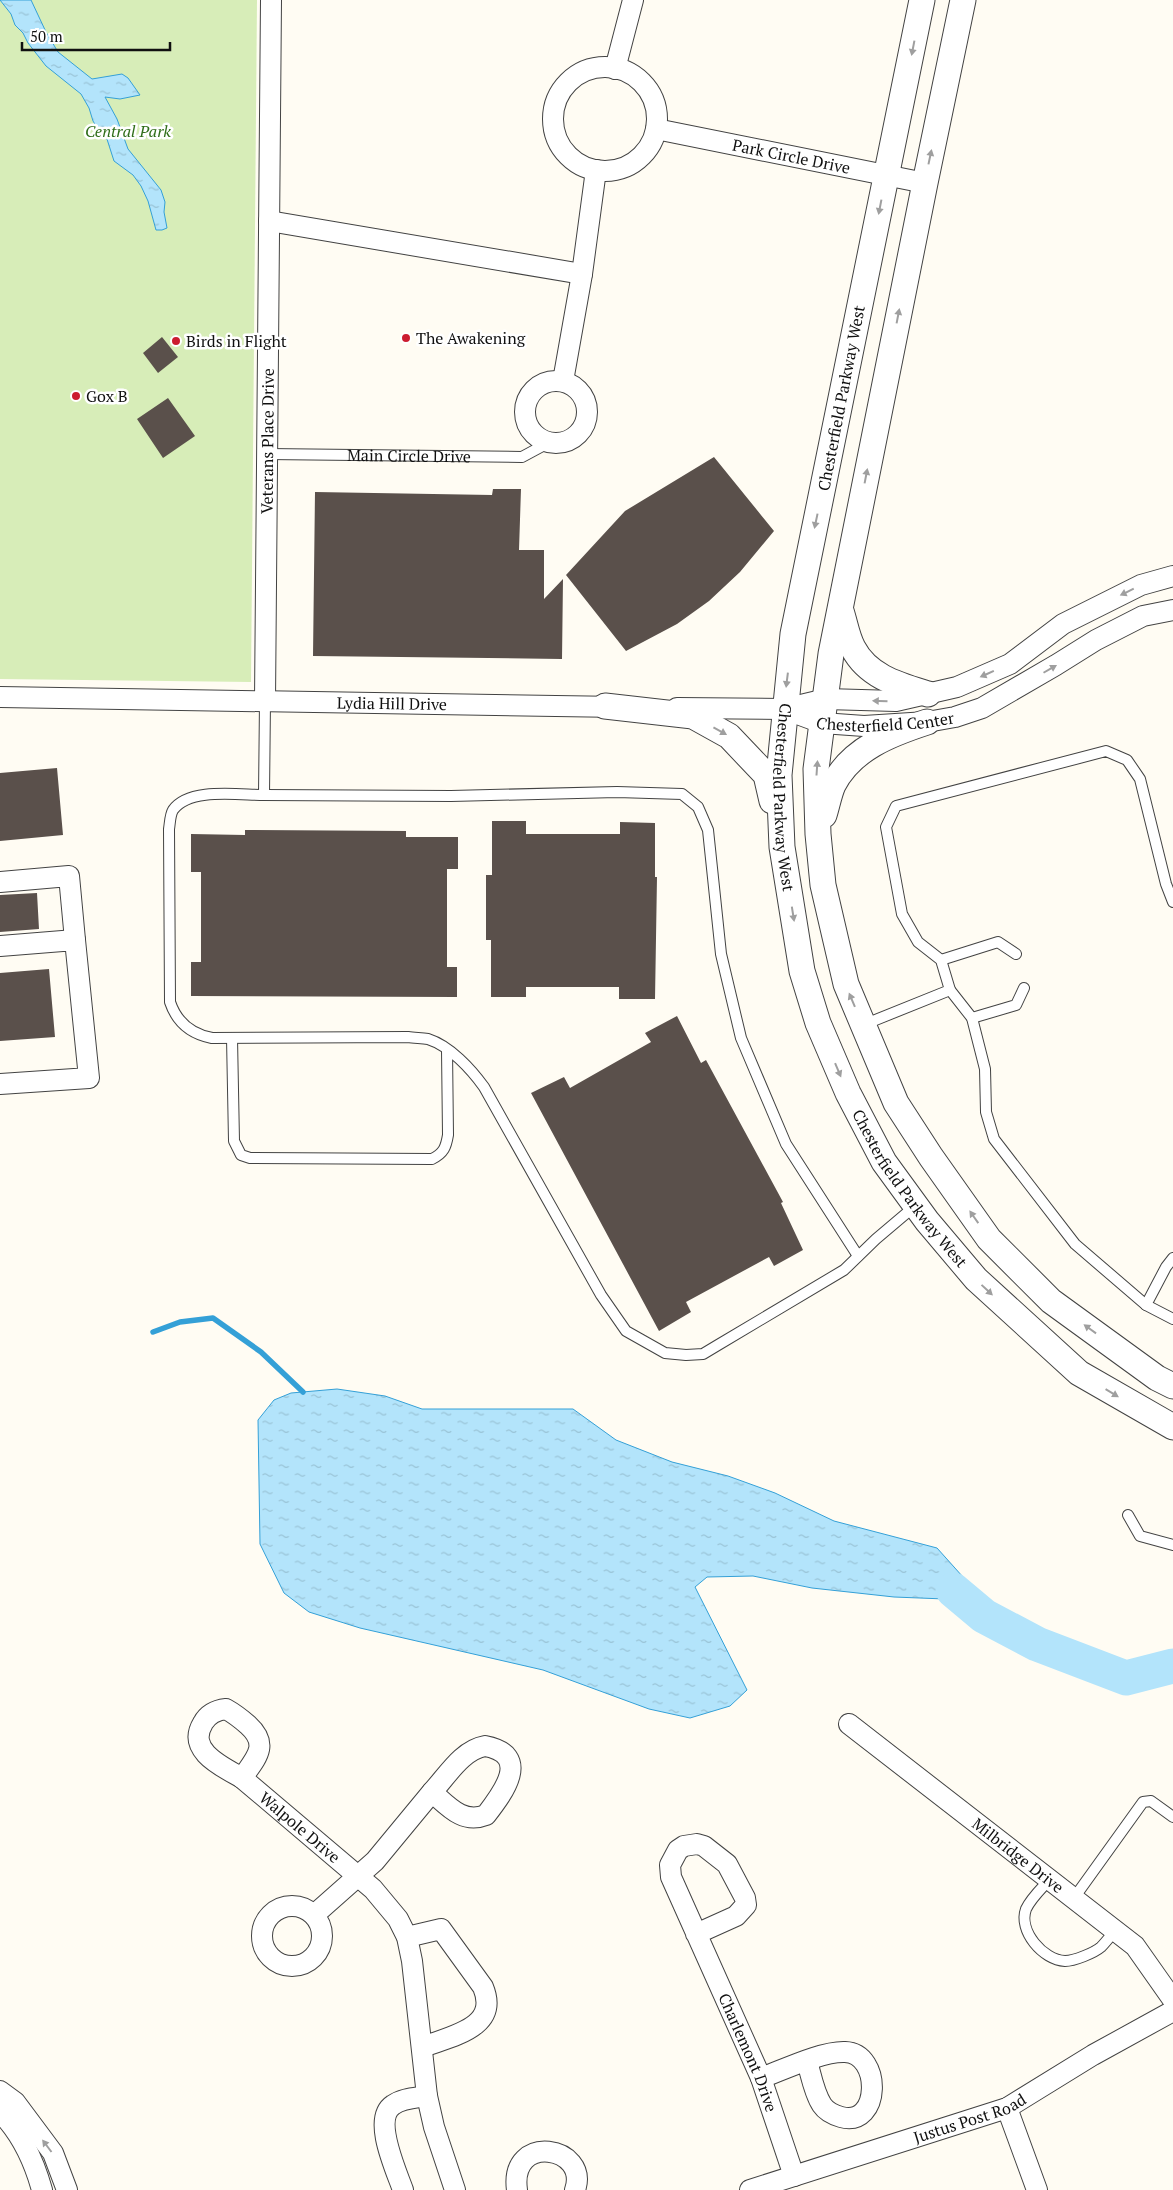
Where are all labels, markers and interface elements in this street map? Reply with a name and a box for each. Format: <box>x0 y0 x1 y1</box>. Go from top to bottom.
scale bar <box>22 20 170 52</box>
text: 50 m <box>30 26 63 46</box>
one-way arrow <box>908 40 916 56</box>
park label: Central Park <box>85 120 171 142</box>
street label: Park Circle Drive <box>730 134 852 179</box>
one-way arrow <box>926 149 934 165</box>
one-way arrow <box>876 199 884 215</box>
street label: Chesterfield Parkway West <box>812 303 870 493</box>
one-way arrow <box>894 309 902 324</box>
place label: The Awakening <box>416 327 526 349</box>
place label: Birds in Flight <box>186 330 287 352</box>
marker: The Awakening <box>400 332 412 344</box>
marker: Birds in Flight <box>170 335 182 347</box>
street label: Veterans Place Drive <box>256 368 279 514</box>
place label: Gox B <box>86 385 128 407</box>
marker: Gox B <box>70 390 82 402</box>
street label: Main Circle Drive <box>347 444 471 467</box>
one-way arrow <box>862 468 870 483</box>
one-way arrow <box>812 513 820 529</box>
one-way arrow <box>1120 588 1134 596</box>
one-way arrow <box>1044 664 1057 673</box>
one-way arrow <box>980 670 994 678</box>
one-way arrow <box>783 673 791 689</box>
street label: Lydia Hill Drive <box>337 691 447 715</box>
one-way arrow <box>872 696 888 704</box>
street label: Chesterfield Parkway West <box>768 702 800 893</box>
street label: Chesterfield Center <box>813 706 957 737</box>
one-way arrow <box>712 727 727 735</box>
one-way arrow <box>813 760 821 776</box>
one-way arrow <box>789 907 797 923</box>
one-way arrow <box>848 993 856 1007</box>
one-way arrow <box>835 1063 843 1077</box>
street label: Chesterfield Parkway West <box>847 1105 973 1272</box>
one-way arrow <box>969 1210 979 1224</box>
one-way arrow <box>981 1284 993 1296</box>
one-way arrow <box>1083 1324 1097 1334</box>
one-way arrow <box>1105 1388 1118 1398</box>
street label: Walpole Drive <box>255 1787 345 1868</box>
street label: Milbridge Drive <box>968 1813 1069 1898</box>
street label: Charlemont Drive <box>713 1990 783 2115</box>
street label: Justus Post Road <box>911 2088 1030 2148</box>
one-way arrow <box>42 2139 52 2153</box>

